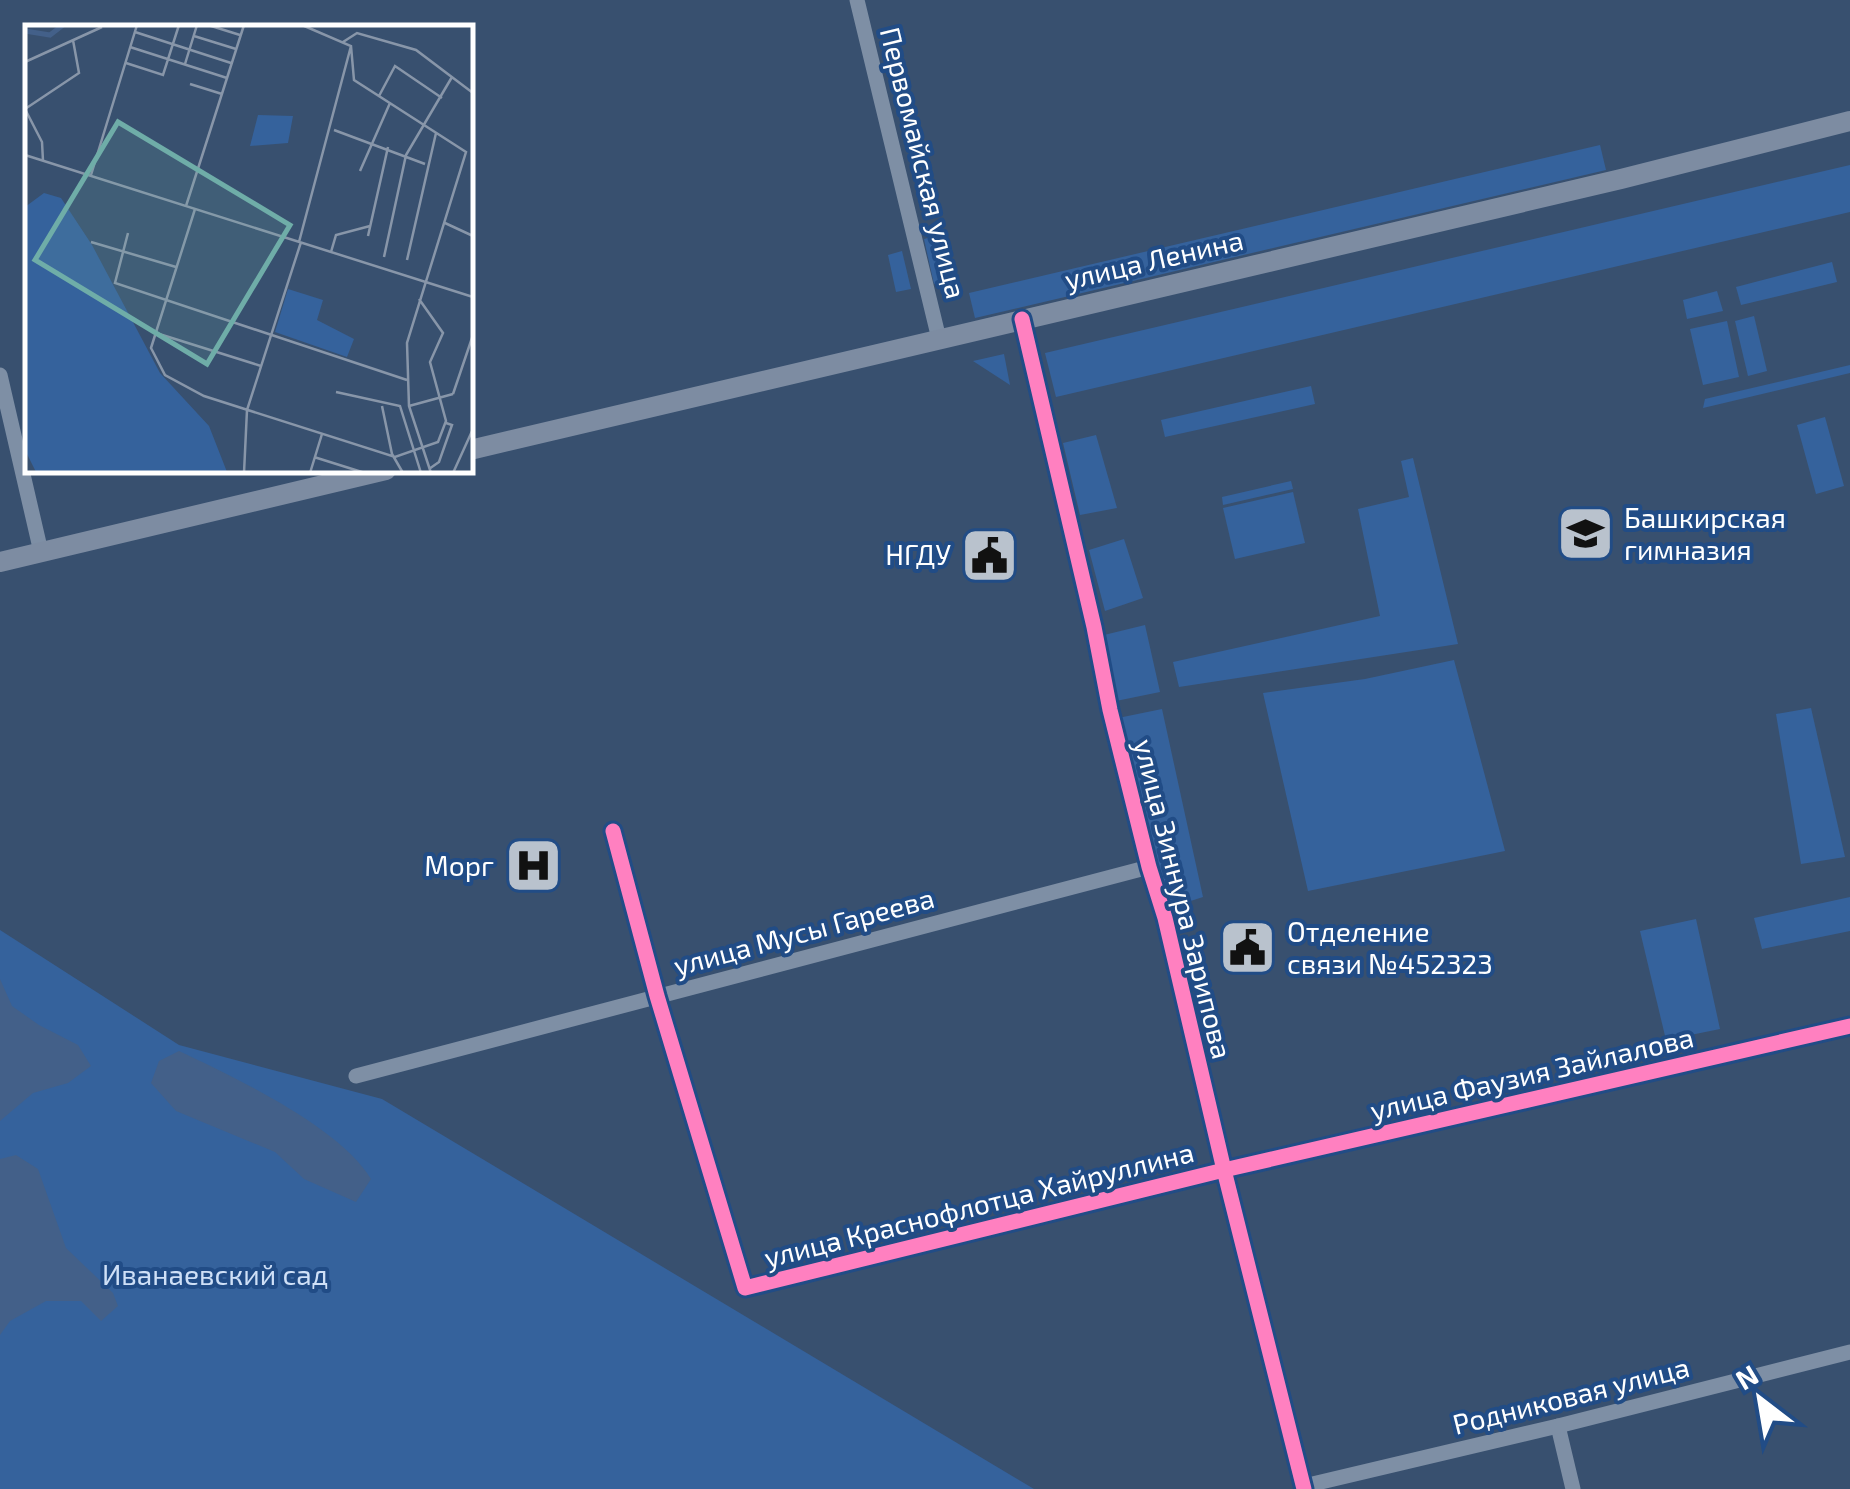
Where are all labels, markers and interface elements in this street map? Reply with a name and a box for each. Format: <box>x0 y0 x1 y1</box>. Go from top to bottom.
street label: Первомайская улица <box>874 24 974 302</box>
inset map <box>25 25 472 472</box>
street label: улица Ленина <box>1061 222 1246 296</box>
place label: Башкирская гимназия <box>1624 500 1786 566</box>
school or university icon: Башкирская гимназия <box>1555 504 1615 564</box>
public building icon: НГДУ <box>960 525 1020 585</box>
place label: НГДУ <box>885 537 951 571</box>
street label: улица Зиннура Зарипова <box>1128 735 1240 1062</box>
hospital icon: Морг <box>503 836 563 896</box>
place label: Морг <box>424 848 494 882</box>
street label: улица Мусы Гареева <box>670 880 938 982</box>
place label: Отделение связи №452323 <box>1287 914 1493 980</box>
public building icon: Отделение связи №452323 <box>1218 918 1278 978</box>
street label: улица Фаузия Зайлалова <box>1367 1019 1697 1127</box>
street label: улица Краснофлотца Хайруллина <box>760 1134 1197 1274</box>
park label: Иванаевский сад <box>102 1257 328 1291</box>
street label: Родниковая улица <box>1449 1349 1693 1441</box>
north arrow <box>1710 1349 1810 1449</box>
text: N <box>1729 1357 1764 1396</box>

